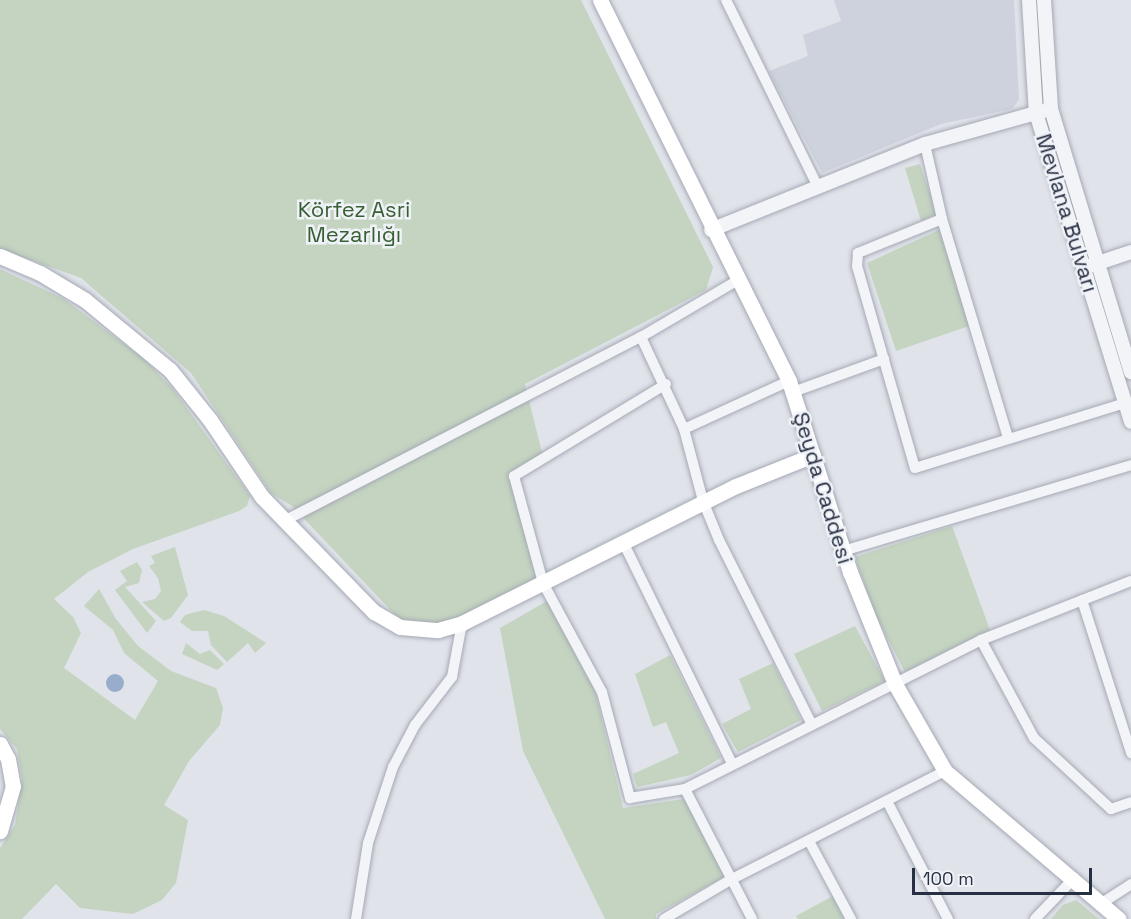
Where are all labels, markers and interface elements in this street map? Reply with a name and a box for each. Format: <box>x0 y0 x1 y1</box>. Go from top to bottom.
street label: Mevlana Bulvarı <box>1030 130 1104 296</box>
park label: Körfez Asri Mezarlığı <box>298 196 410 248</box>
street label: Şeyda Caddesi <box>787 409 859 567</box>
scale bar <box>915 856 1095 894</box>
text: 100 m <box>923 867 974 890</box>

